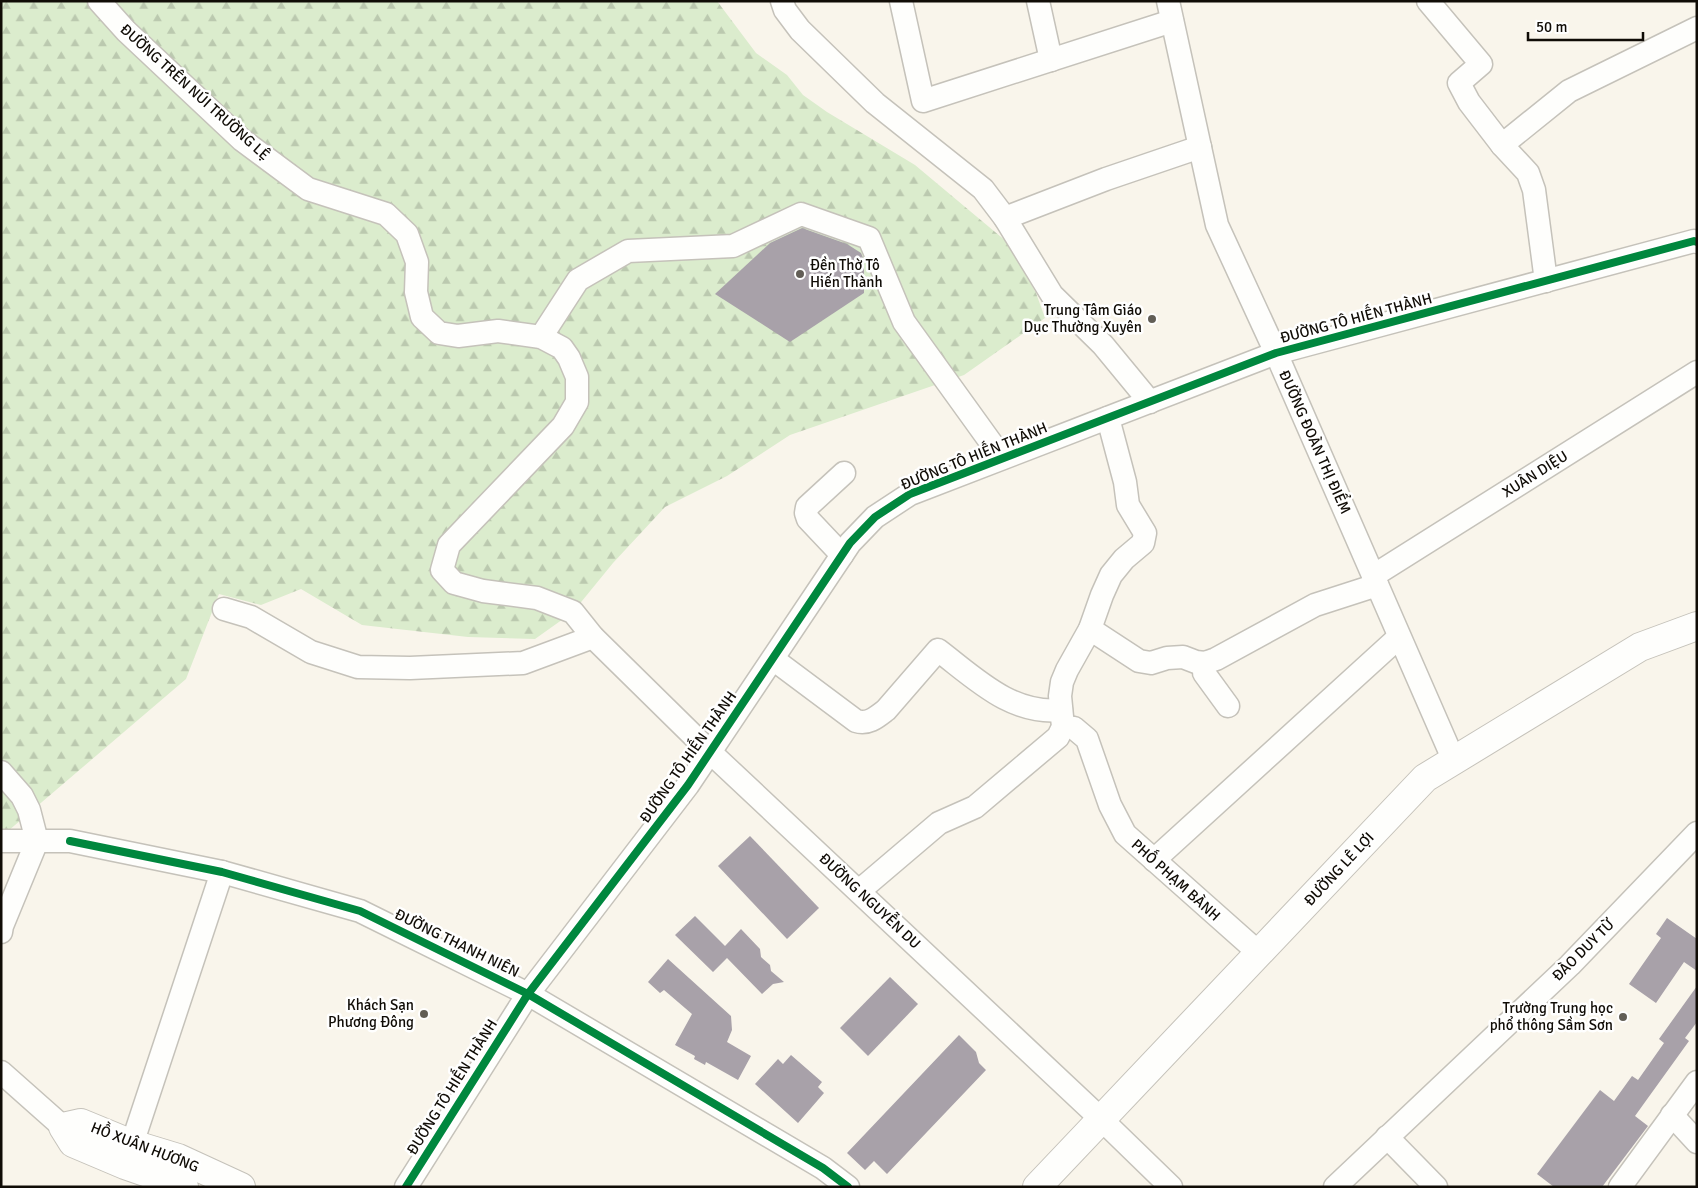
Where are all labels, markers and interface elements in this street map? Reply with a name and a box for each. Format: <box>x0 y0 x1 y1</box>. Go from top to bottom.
scale bar <box>1528 10 1643 42</box>
text: 50 m <box>1536 18 1567 36</box>
street label: ĐƯỜNG TRÊN NÚI TRƯỜNG LỆ <box>117 19 274 164</box>
place label: Đền Thờ Tô Hiến Thành <box>810 256 883 291</box>
marker: Đền Thờ Tô Hiến Thành <box>794 268 806 280</box>
street label: ĐƯỜNG TÔ HIẾN THÀNH <box>1277 286 1434 347</box>
place label: Trung Tâm Giáo Dục Thường Xuyên <box>1024 301 1142 336</box>
marker: Trung Tâm Giáo Dục Thường Xuyên <box>1146 313 1158 325</box>
street label: ĐƯỜNG ĐOÀN THỊ ĐIỂM <box>1275 366 1358 517</box>
street label: ĐƯỜNG TÔ HIẾN THÀNH <box>897 416 1050 494</box>
street label: XUÂN DIỆU <box>1499 447 1571 501</box>
street label: ĐƯỜNG TÔ HIẾN THÀNH <box>633 686 740 826</box>
street label: ĐƯỜNG LÊ LỢI <box>1300 828 1378 910</box>
street label: PHỐ PHẠM BÀNH <box>1128 833 1226 925</box>
street label: ĐƯỜNG NGUYỄN DU <box>816 846 927 953</box>
street label: ĐƯỜNG THANH NIÊN <box>392 904 523 981</box>
street label: ĐÀO DUY TỪ <box>1548 914 1618 985</box>
place label: Khách Sạn Phương Đông <box>328 996 414 1031</box>
place label: Trường Trung học phổ thông Sầm Sơn <box>1490 999 1613 1034</box>
marker: Khách Sạn Phương Đông <box>418 1008 430 1020</box>
marker: Trường Trung học phổ thông Sầm Sơn <box>1617 1011 1629 1023</box>
street label: ĐƯỜNG TÔ HIẾN THÀNH <box>400 1014 501 1158</box>
street label: HỒ XUÂN HƯƠNG <box>88 1115 203 1176</box>

